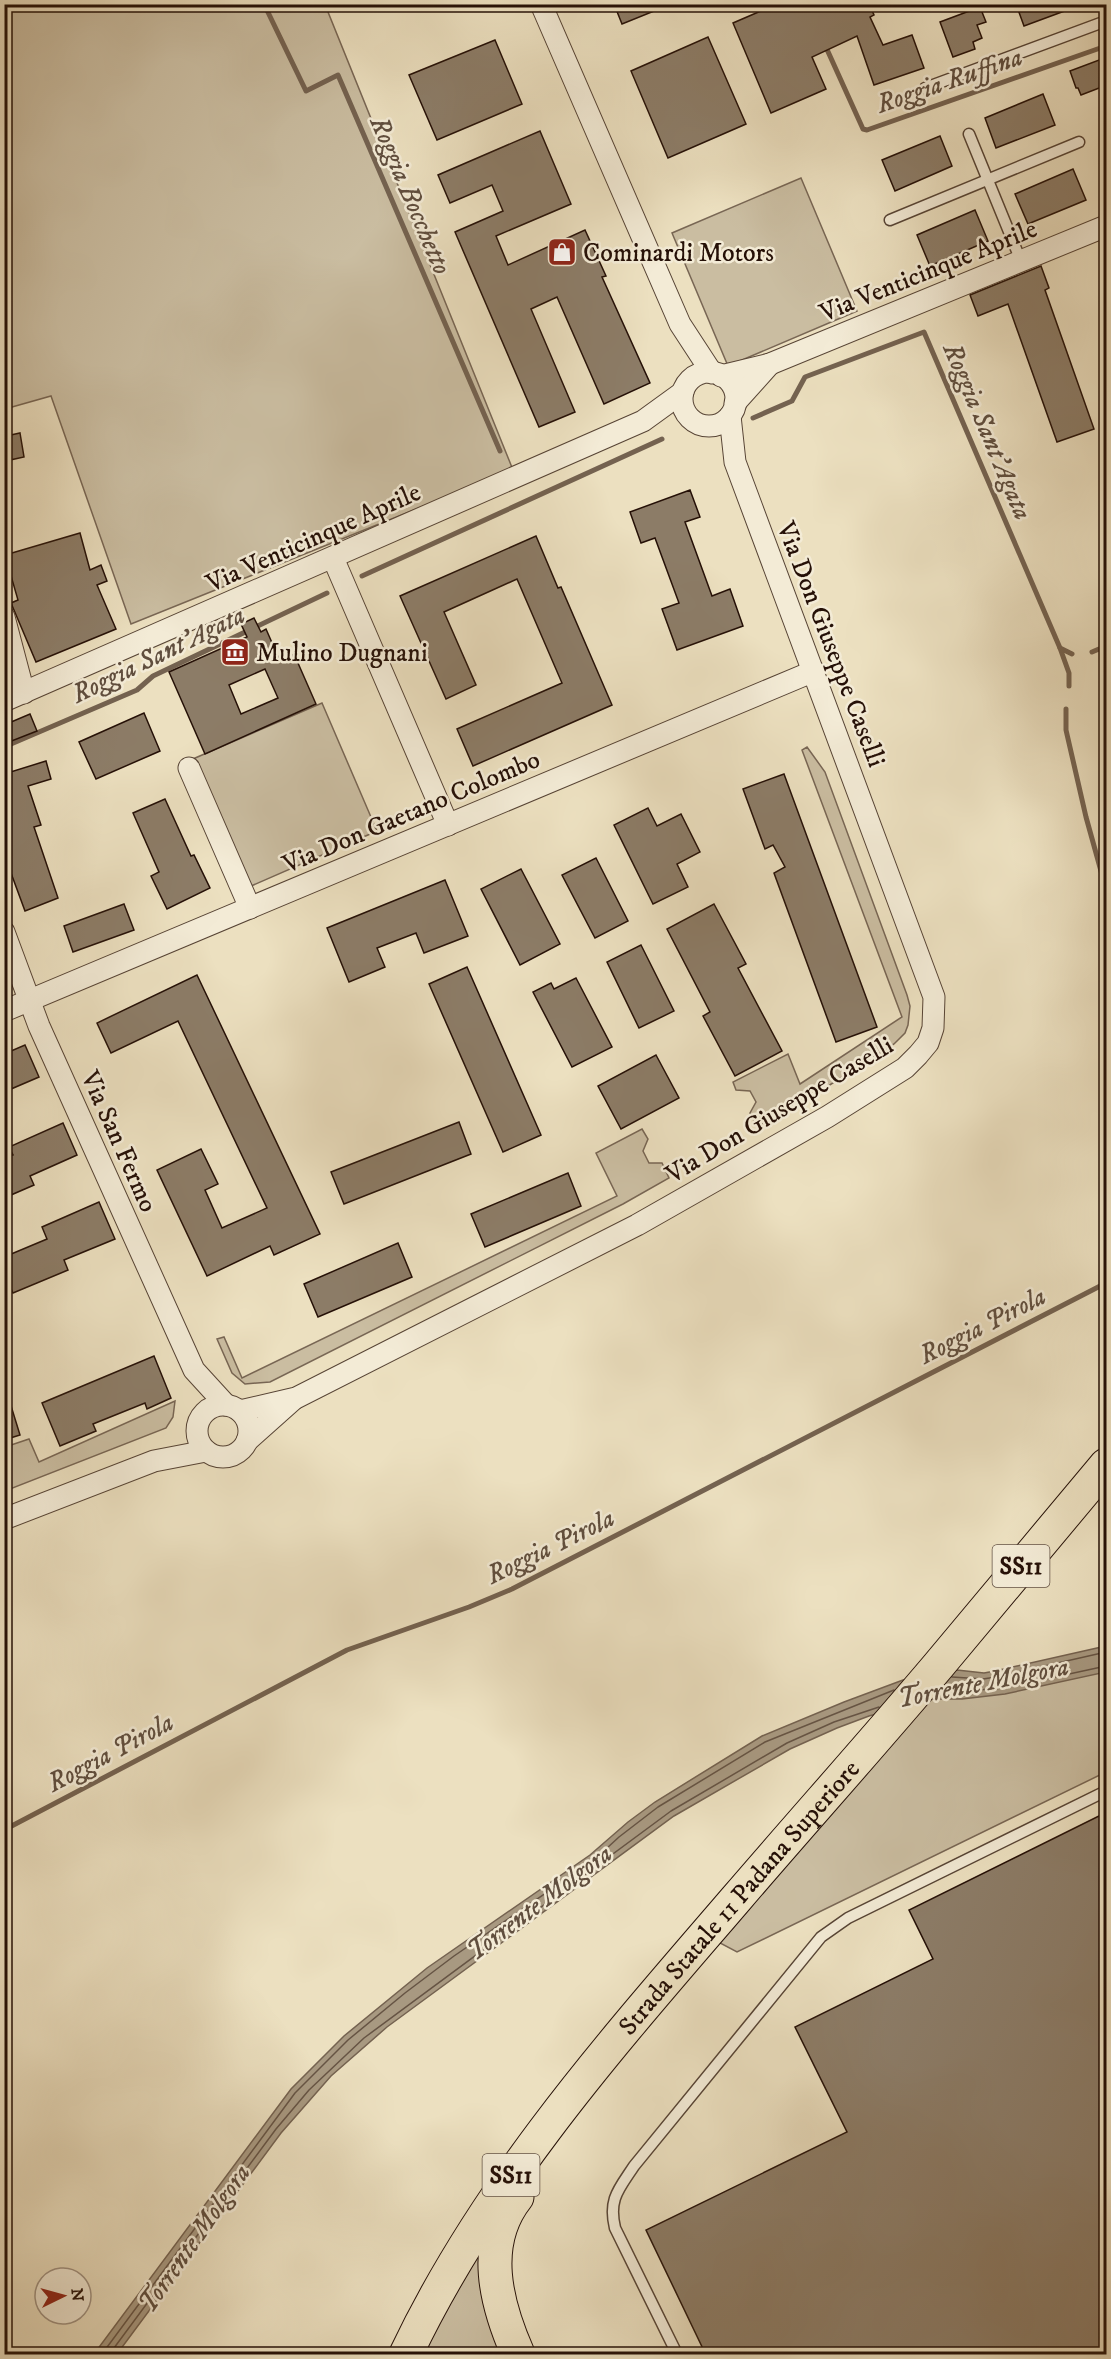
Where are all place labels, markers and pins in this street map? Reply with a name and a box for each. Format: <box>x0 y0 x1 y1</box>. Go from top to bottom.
shop icon: Cominardi Motors <box>546 236 578 268</box>
place label: Cominardi Motors <box>583 237 774 270</box>
museum icon: Mulino Dugnani <box>219 636 251 668</box>
place label: Mulino Dugnani <box>256 637 428 670</box>

